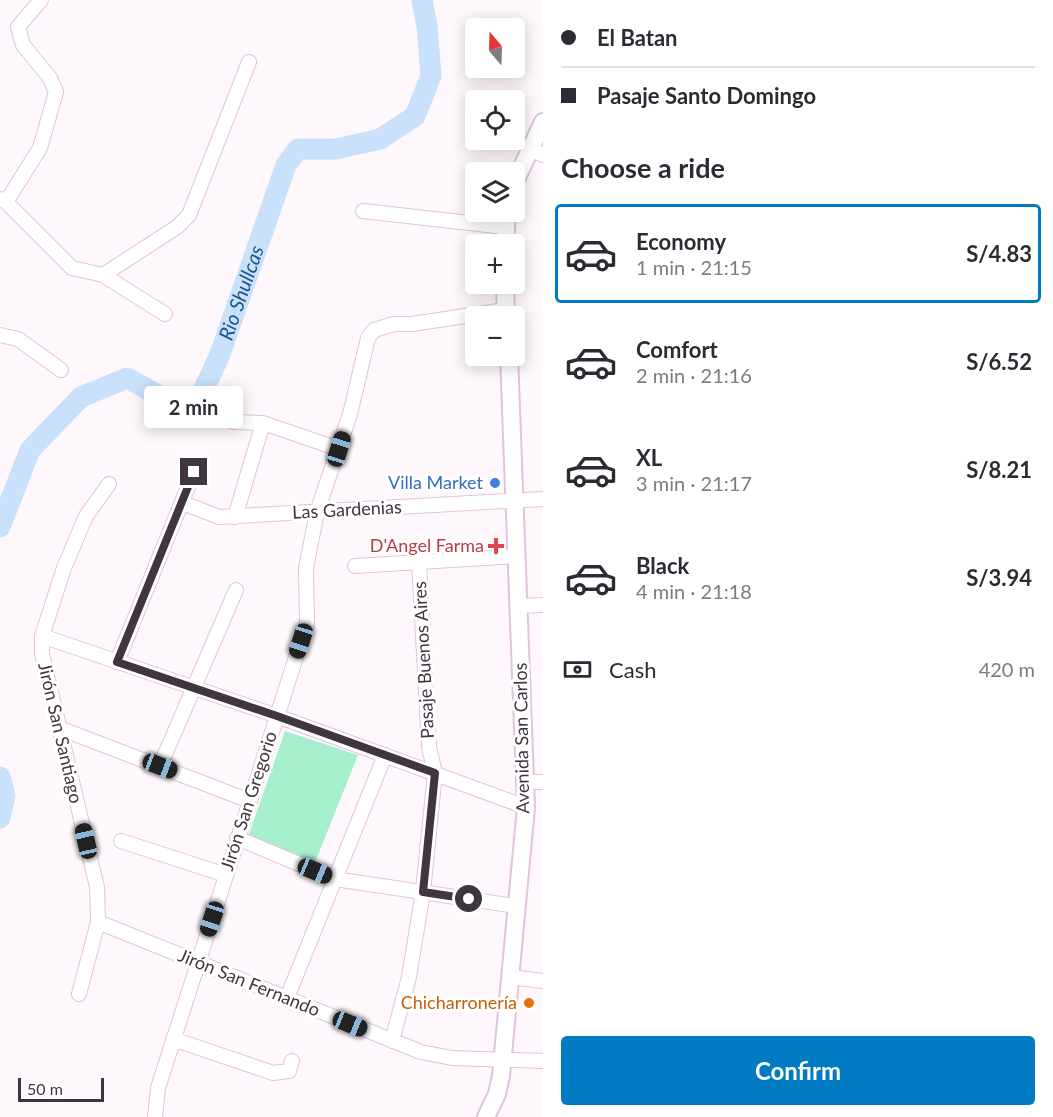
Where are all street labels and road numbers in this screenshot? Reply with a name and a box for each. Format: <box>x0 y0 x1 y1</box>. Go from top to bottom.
street label: Las Gardenias <box>292 495 402 523</box>
street label: Pasaje Buenos Aires <box>408 581 438 739</box>
street label: Jirón San Santiago <box>34 660 88 805</box>
street label: Avenida San Carlos <box>509 662 533 814</box>
street label: Jirón San Gregorio <box>215 728 281 873</box>
street label: Jirón San Fernando <box>175 944 323 1021</box>

